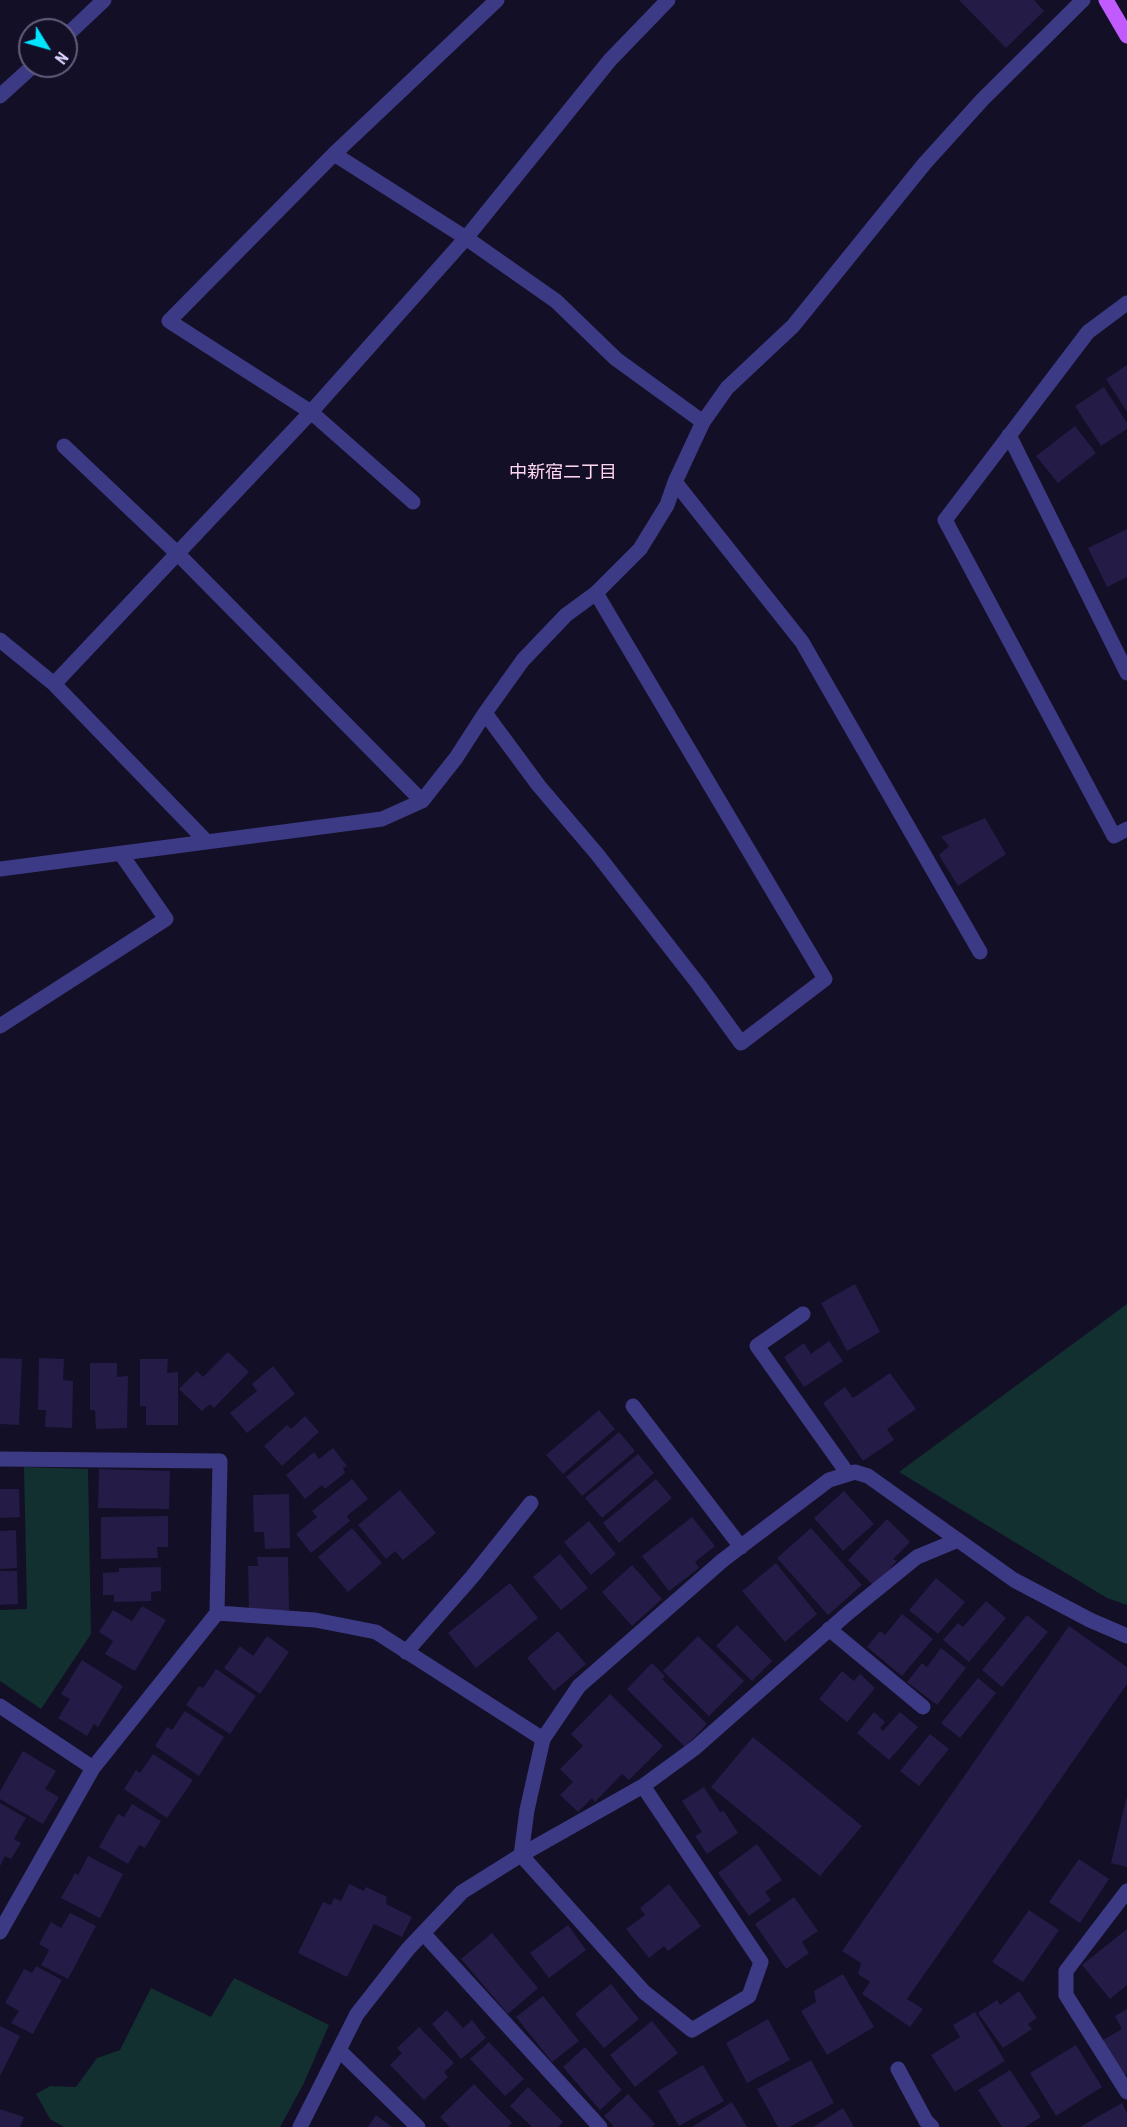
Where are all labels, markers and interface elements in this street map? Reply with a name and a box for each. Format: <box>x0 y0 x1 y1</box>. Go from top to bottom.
north arrow <box>18 18 78 78</box>
text: N <box>51 48 72 68</box>
district label: 中新宿二丁目 <box>509 462 617 484</box>

